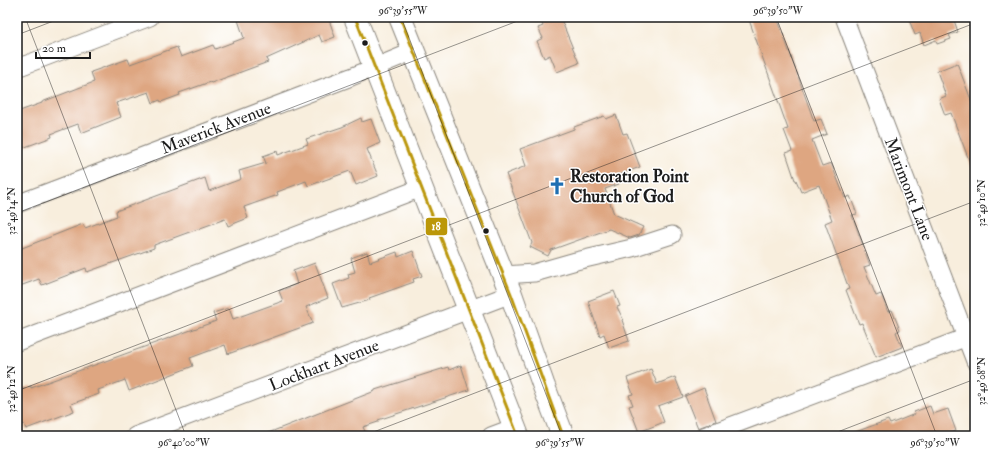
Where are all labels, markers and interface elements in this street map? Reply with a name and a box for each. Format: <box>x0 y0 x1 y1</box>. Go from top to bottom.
text: 96°39'55"W <box>378 5 428 17</box>
text: 96°39'50"W <box>752 5 803 17</box>
scale bar <box>36 34 90 60</box>
unlabelled marker <box>360 38 370 48</box>
text: 20 m <box>42 41 67 56</box>
street label: Maverick Avenue <box>158 97 274 159</box>
street label: Marimont Lane <box>880 135 938 243</box>
place label: Restoration Point Church of God <box>570 166 689 207</box>
church icon: Restoration Point Church of God <box>547 176 567 196</box>
text: 32°49'10"N <box>976 179 988 227</box>
text: 32°49'14"N <box>6 187 18 235</box>
line badge: 18 <box>425 217 448 236</box>
text: 18 <box>431 220 441 233</box>
unlabelled marker <box>481 226 491 236</box>
street label: Lockhart Avenue <box>266 334 382 396</box>
text: 32°49'08"N <box>976 357 988 405</box>
text: 32°49'12"N <box>6 365 18 413</box>
text: 96°40'00"W <box>157 437 211 449</box>
text: 96°39'55"W <box>535 437 585 449</box>
text: 96°39'50"W <box>909 437 960 449</box>

